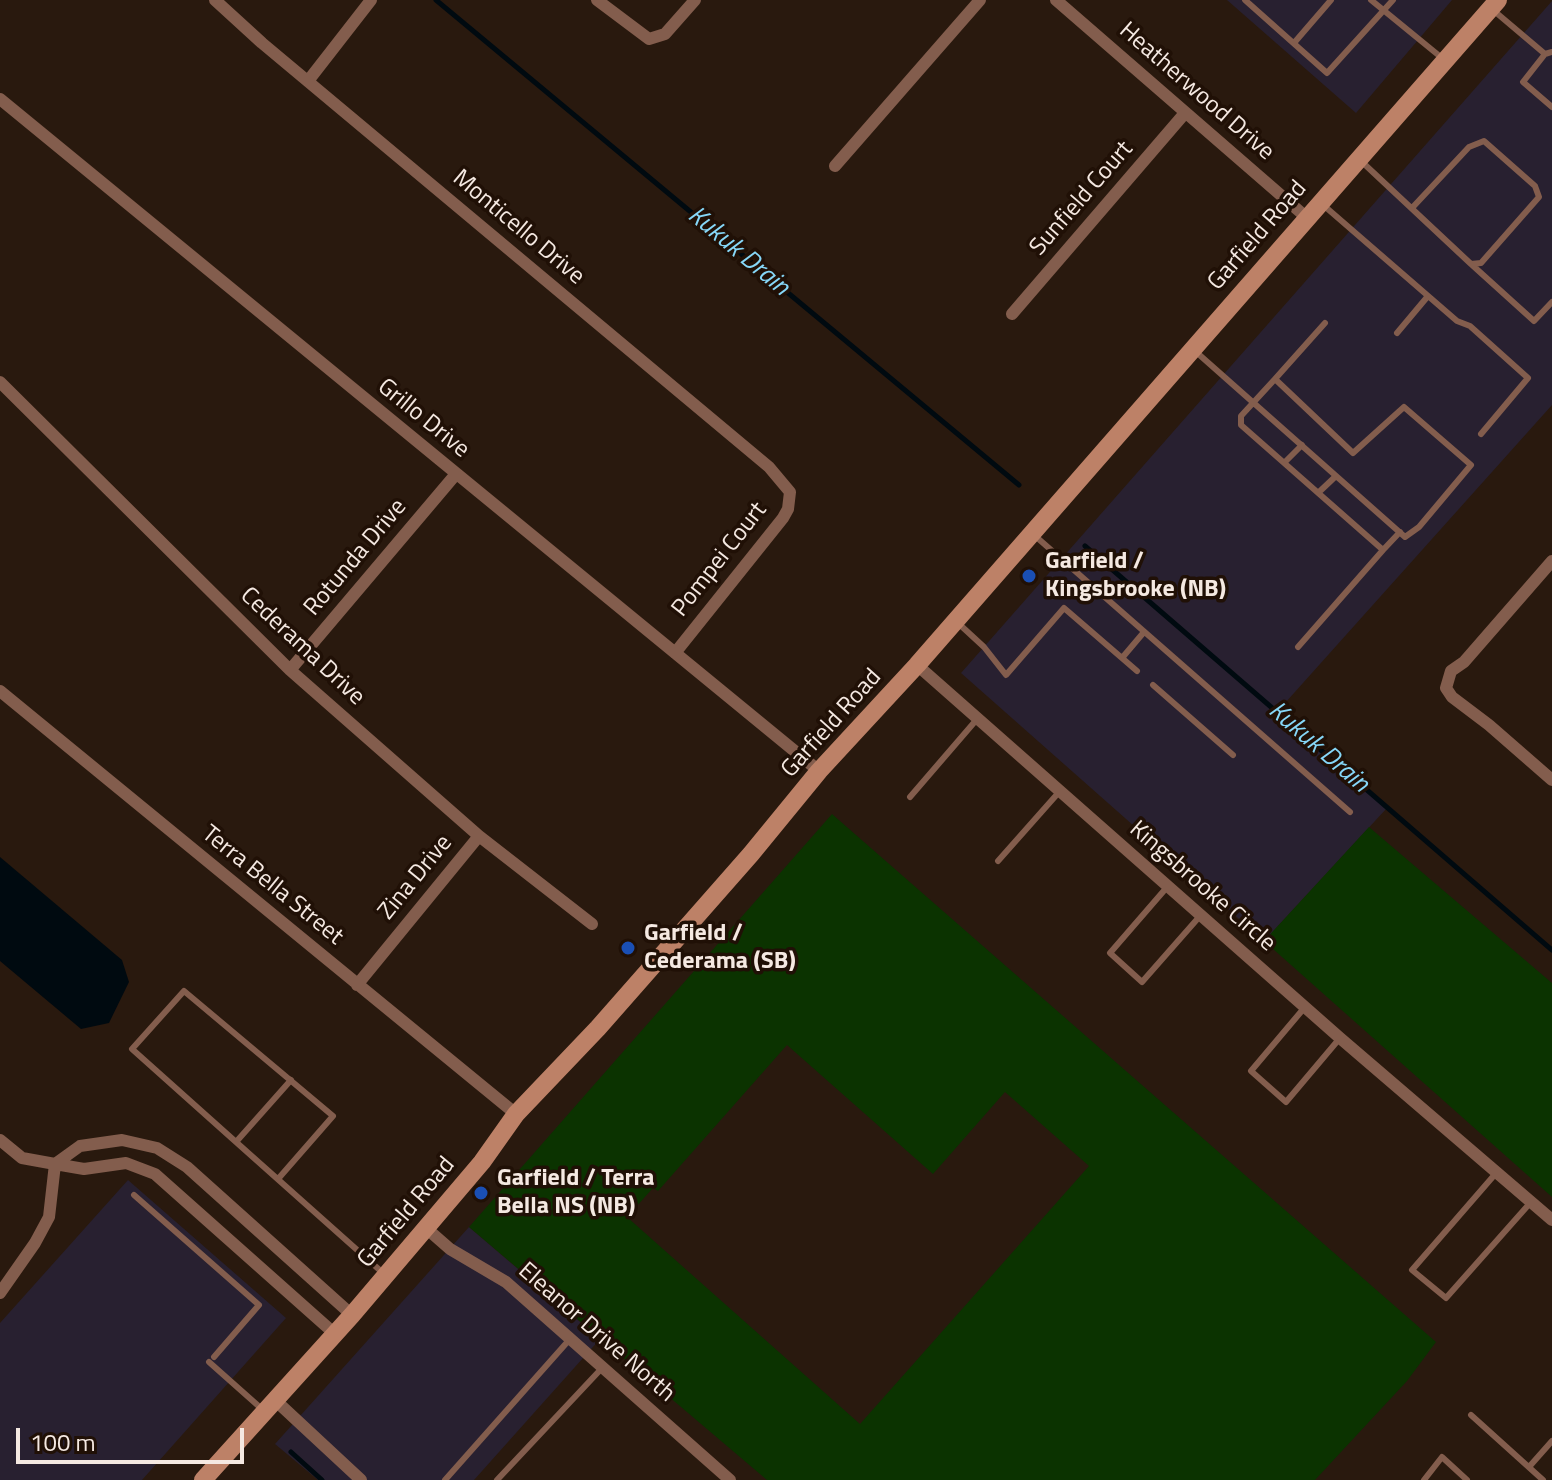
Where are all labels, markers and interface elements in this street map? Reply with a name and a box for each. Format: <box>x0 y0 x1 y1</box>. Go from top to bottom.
street label: Heatherwood Drive <box>1113 17 1279 167</box>
street label: Sunfield Court <box>1024 136 1140 262</box>
street label: Monticello Drive <box>446 165 590 291</box>
street label: Garfield Road <box>1203 175 1313 297</box>
water label: Kukuk Drain <box>681 201 795 303</box>
street label: Grillo Drive <box>371 373 475 465</box>
street label: Rotunda Drive <box>299 494 413 622</box>
street label: Pompei Court <box>666 497 774 623</box>
place label: Garfield / Kingsbrooke (NB) <box>1045 548 1226 604</box>
marker: Garfield / Kingsbrooke (NB) <box>1020 567 1038 585</box>
street label: Cederama Drive <box>234 582 370 712</box>
street label: Garfield Road <box>776 664 888 784</box>
water label: Kukuk Drain <box>1261 696 1375 800</box>
street label: Kingsbrooke Circle <box>1123 816 1281 958</box>
street label: Terra Bella Street <box>195 820 349 952</box>
street label: Zina Drive <box>373 830 459 926</box>
place label: Garfield / Cederama (SB) <box>644 920 796 976</box>
marker: Garfield / Cederama (SB) <box>619 939 637 957</box>
street label: Garfield Road <box>352 1152 462 1274</box>
place label: Garfield / Terra Bella NS (NB) <box>497 1165 655 1221</box>
marker: Garfield / Terra Bella NS (NB) <box>472 1184 490 1202</box>
street label: Eleanor Drive North <box>512 1257 680 1409</box>
scale bar <box>20 1412 248 1462</box>
text: 100 m <box>30 1424 96 1460</box>

